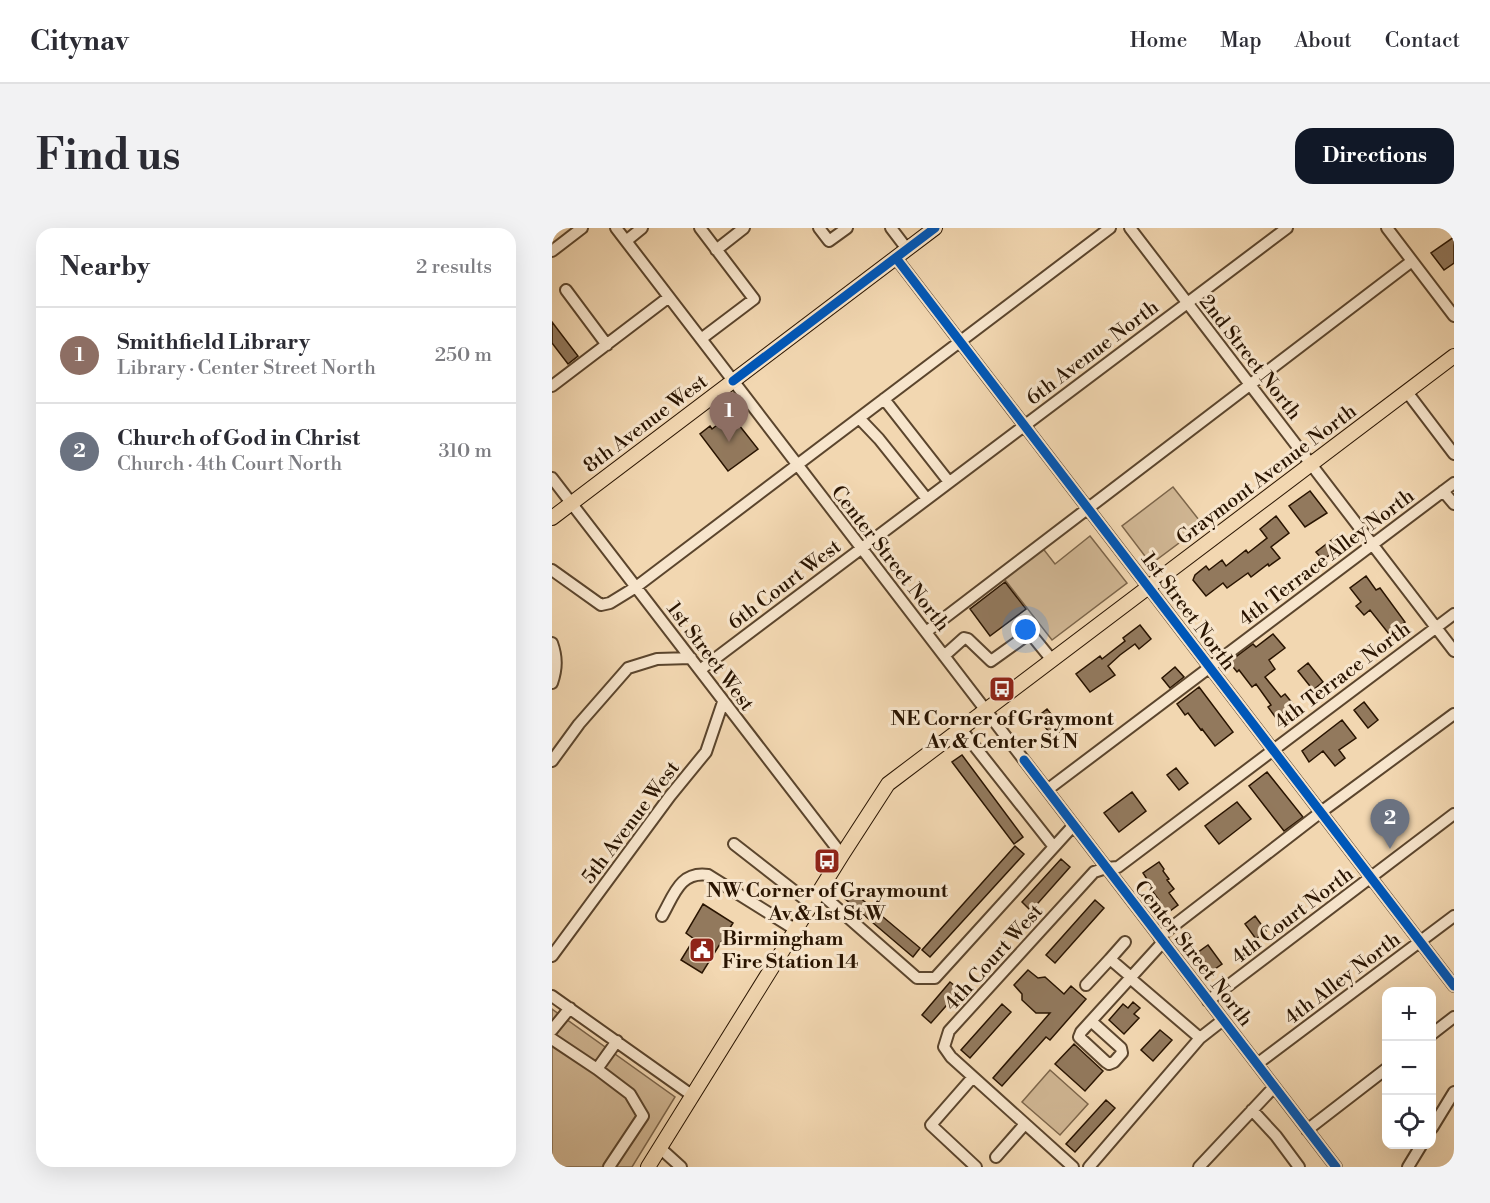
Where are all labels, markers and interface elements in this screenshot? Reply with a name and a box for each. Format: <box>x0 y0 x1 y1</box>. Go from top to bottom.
text: Citynav <box>30 24 129 59</box>
text: Home <box>1130 28 1187 54</box>
text: Map <box>1220 28 1262 54</box>
text: About <box>1295 28 1352 54</box>
text: Contact <box>1385 28 1460 54</box>
button: Directions <box>1295 128 1454 184</box>
text: Find us <box>36 130 180 183</box>
text: Nearby <box>60 251 150 283</box>
text: 2 results <box>416 255 492 280</box>
street label: 2nd Street North <box>1193 291 1306 425</box>
street label: 6th Avenue North <box>1022 295 1164 411</box>
text: Smithfield Library <box>117 329 310 356</box>
text: 1 <box>75 343 84 368</box>
text: 250 m <box>435 343 492 368</box>
text: Library · Center Street North <box>117 356 376 381</box>
street label: 8th Avenue West <box>579 369 713 479</box>
pin: 1 <box>710 392 748 442</box>
street label: Graymont Avenue North <box>1172 399 1362 551</box>
text: Church of God in Christ <box>117 425 360 452</box>
text: 2 <box>73 439 86 464</box>
text: 310 m <box>439 439 492 464</box>
text: Church · 4th Court North <box>117 452 342 477</box>
street label: Center Street North <box>825 481 955 637</box>
street label: 4th Terrace Alley North <box>1234 484 1420 632</box>
street label: 6th Court West <box>723 535 846 636</box>
street label: 1st Street North <box>1135 548 1240 676</box>
street label: 1st Street West <box>661 597 759 716</box>
your location <box>1011 615 1040 644</box>
street label: 4th Terrace North <box>1270 617 1416 736</box>
bus stop icon: NE Corner of Graymont Av & Center St N <box>987 674 1017 704</box>
place label: NE Corner of Graymont Av & Center St N <box>891 707 1114 755</box>
street label: 5th Avenue West <box>577 757 686 889</box>
pin: 2 <box>1370 800 1410 849</box>
bus stop icon: NW Corner of Graymount Av & 1st St W <box>812 846 842 876</box>
street label: 4th Court North <box>1227 862 1359 970</box>
street label: Center Street North <box>1128 876 1258 1032</box>
place label: NW Corner of Graymount Av & 1st St W <box>706 879 949 927</box>
street label: 4th Court West <box>940 899 1049 1017</box>
place label: Birmingham Fire Station 14 <box>722 927 859 975</box>
street label: 4th Alley North <box>1280 927 1406 1031</box>
public building icon: Birmingham Fire Station 14 <box>687 935 717 965</box>
map controls <box>1382 987 1436 1149</box>
button: + <box>1382 987 1436 1041</box>
button: − <box>1382 1041 1436 1095</box>
button: locate <box>1382 1095 1436 1149</box>

